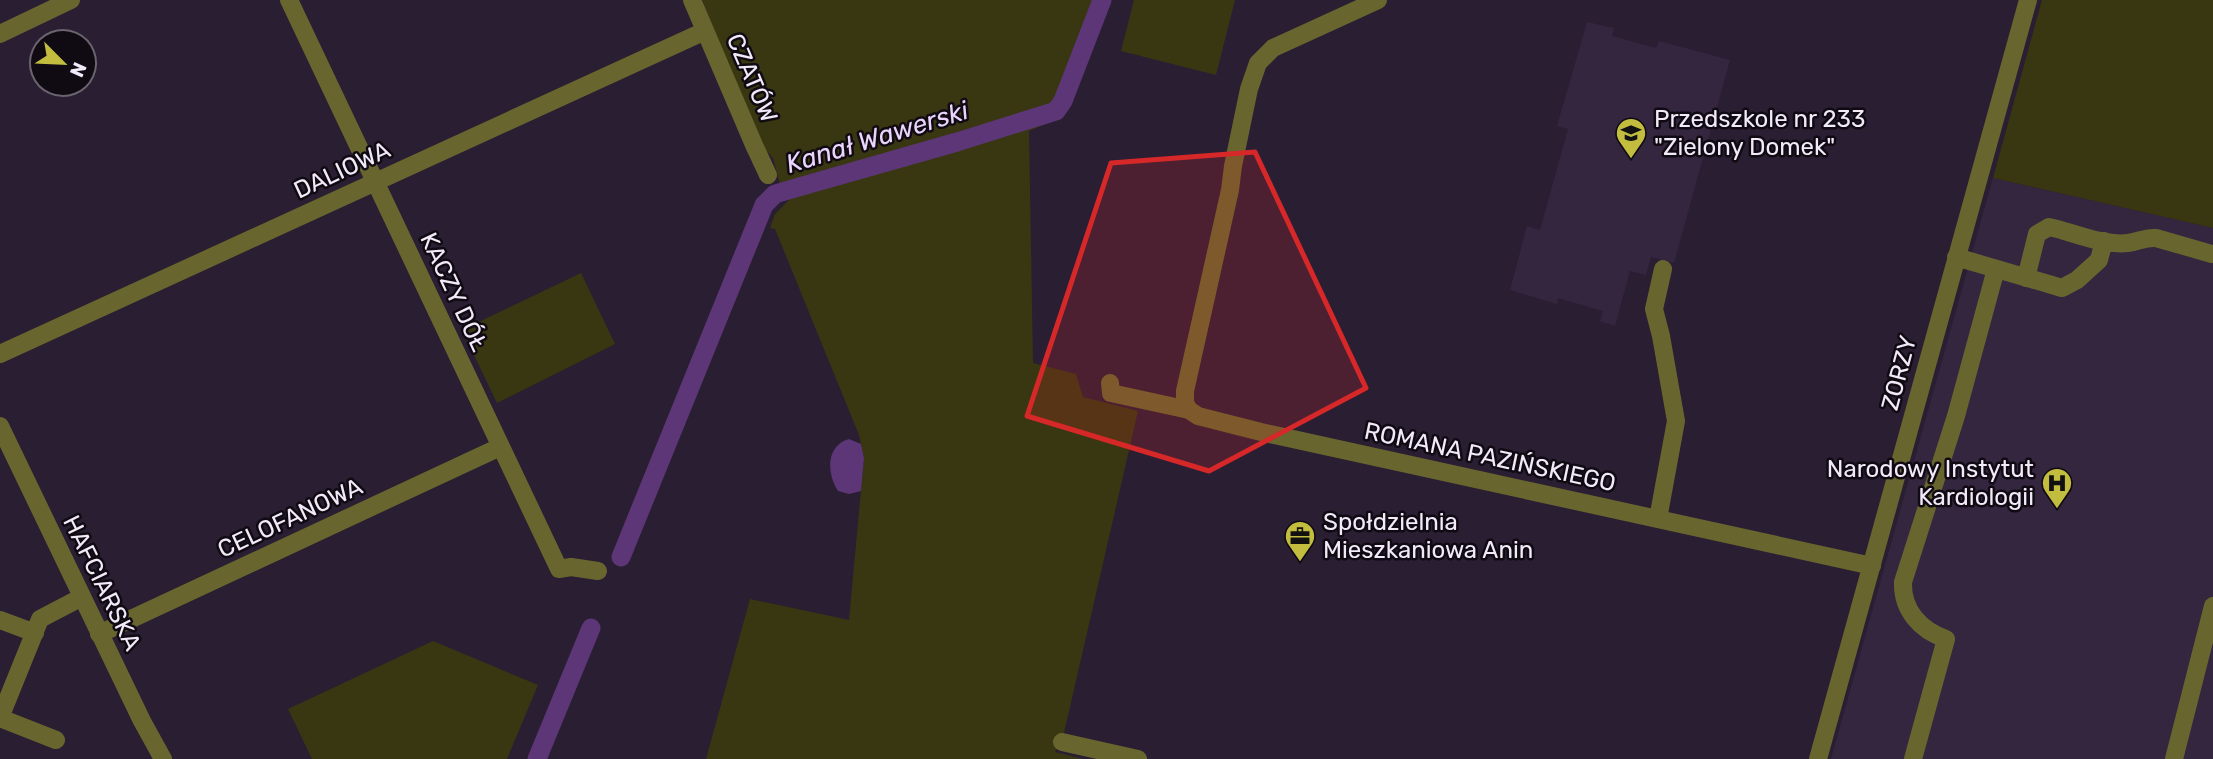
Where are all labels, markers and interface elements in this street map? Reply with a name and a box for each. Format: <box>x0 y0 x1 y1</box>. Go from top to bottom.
north arrow <box>28 28 98 98</box>
street label: CZATÓW <box>721 29 783 127</box>
text: N <box>65 59 91 81</box>
water label: Kanał Wawerski <box>782 95 973 180</box>
place label: Przedszkole nr 233 "Zielony Domek" <box>1654 105 1865 161</box>
school or university icon: Przedszkole nr 233 "Zielony Domek" <box>1614 116 1648 160</box>
street label: DALIOWA <box>289 136 395 204</box>
street label: KACZY DÓŁ <box>414 228 494 356</box>
street label: ZORZY <box>1876 333 1922 413</box>
street label: ROMANA PAZIŃSKIEGO <box>1362 417 1618 497</box>
place label: Narodowy Instytut Kardiologii <box>1827 455 2034 511</box>
hospital icon: Narodowy Instytut Kardiologii <box>2040 466 2074 510</box>
street label: CELOFANOWA <box>213 472 367 564</box>
place label: Społdzielnia Mieszkaniowa Anin <box>1323 508 1533 564</box>
street label: HAFCIARSKA <box>57 511 147 655</box>
office icon: Społdzielnia Mieszkaniowa Anin <box>1283 519 1317 563</box>

